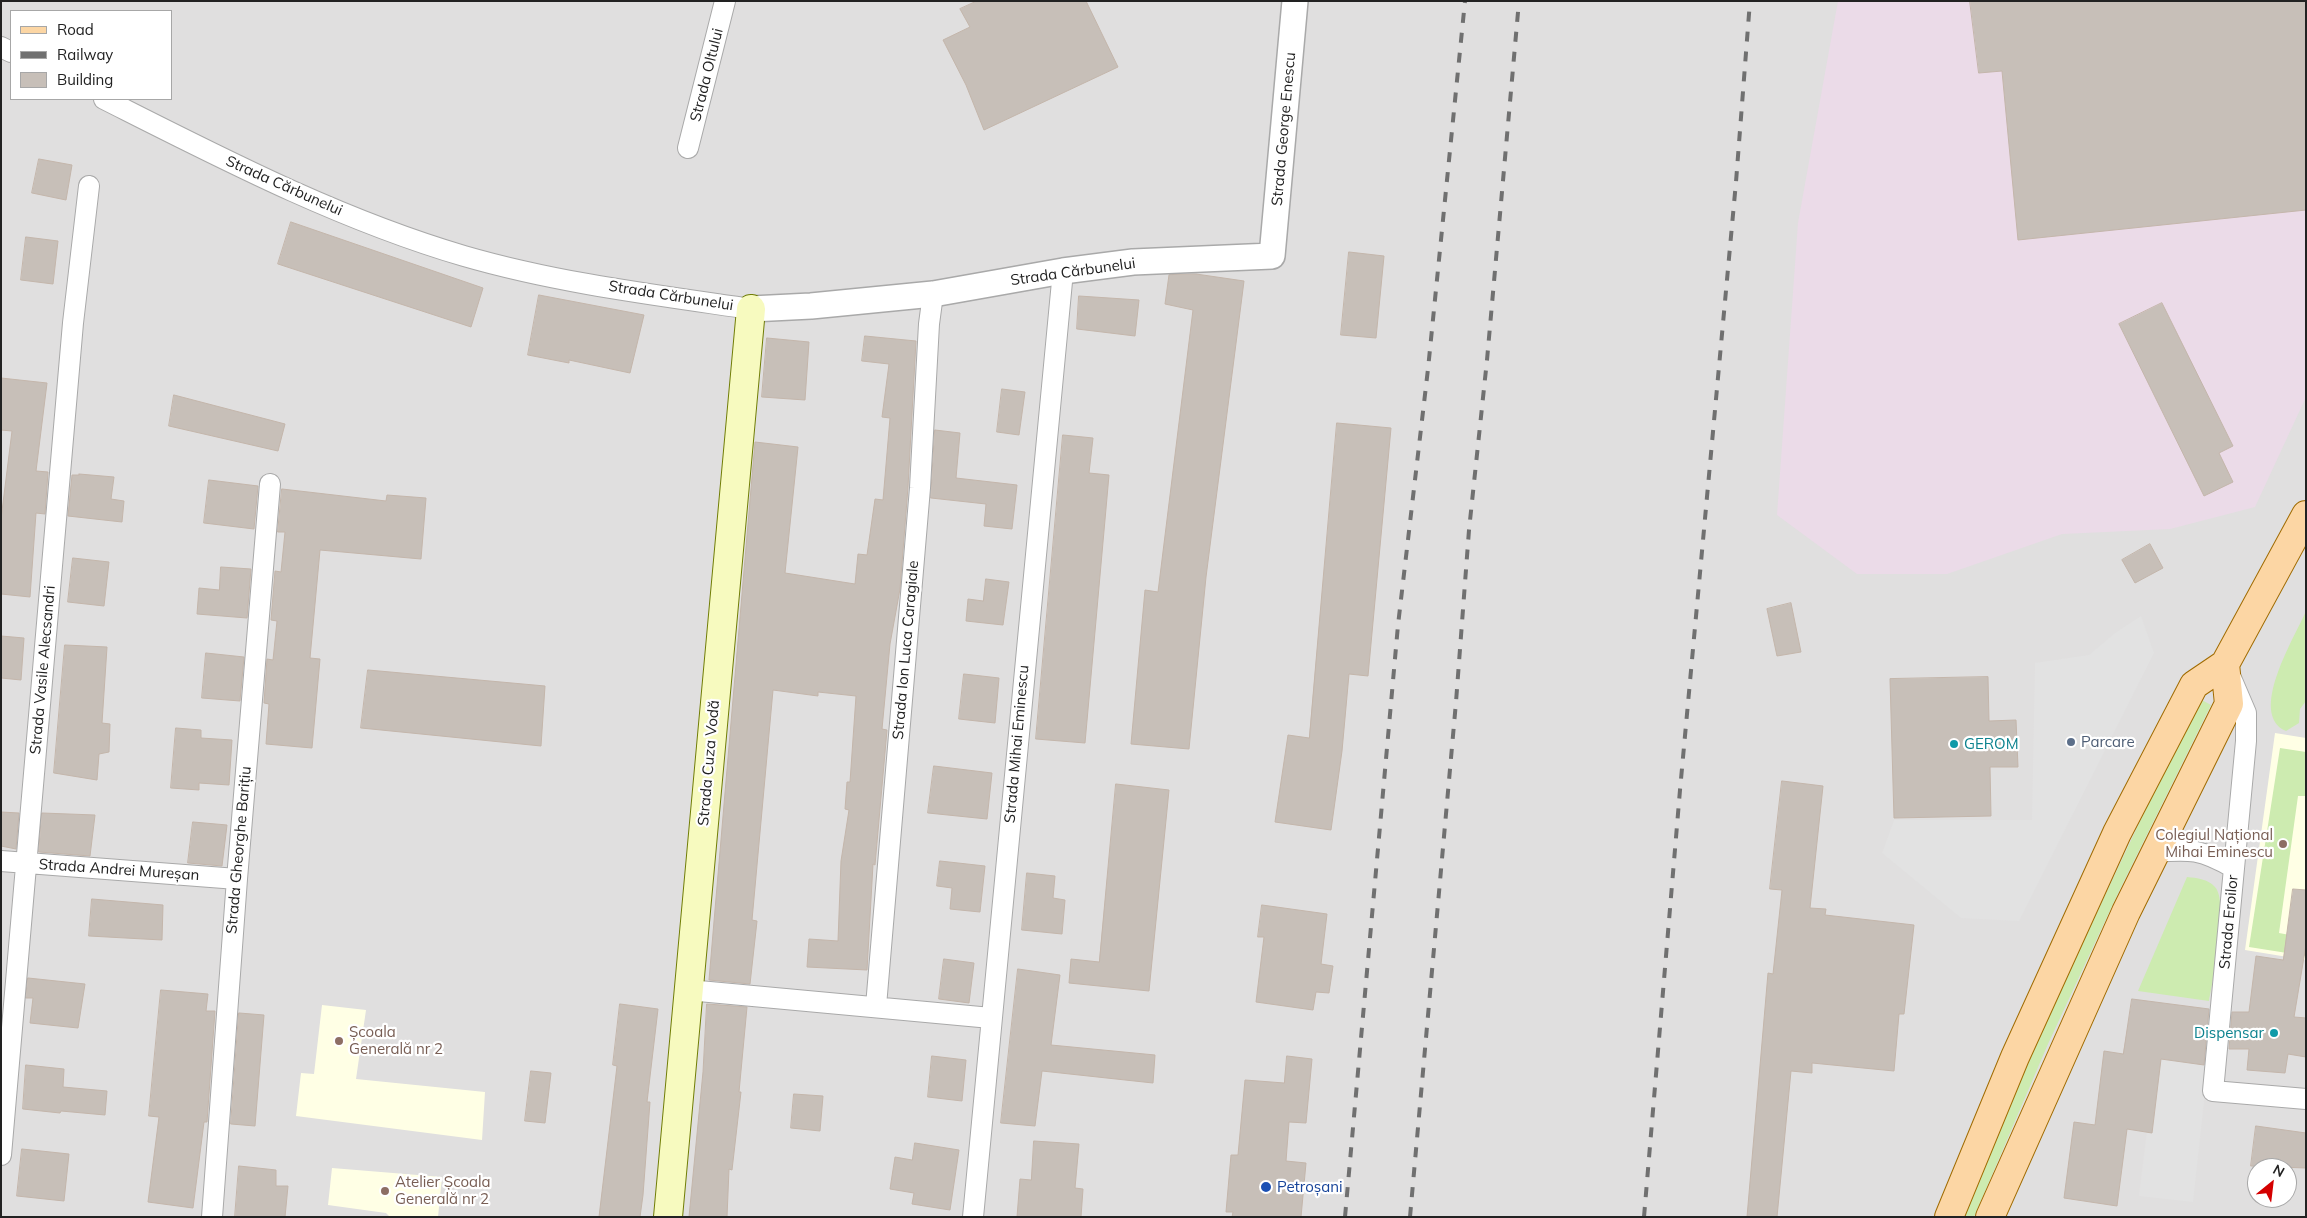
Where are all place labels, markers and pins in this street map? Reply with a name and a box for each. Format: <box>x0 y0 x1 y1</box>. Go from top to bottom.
place label: Parcare <box>2081 733 2135 751</box>
place label: GEROM <box>1964 735 2019 753</box>
marker: Parcare <box>2065 736 2077 748</box>
marker: GEROM <box>1948 738 1960 750</box>
place label: Colegiul Național Mihai Eminescu <box>2155 826 2273 861</box>
marker: Colegiul Național Mihai Eminescu <box>2277 838 2289 850</box>
place label: Școala Generală nr 2 <box>349 1023 443 1058</box>
place label: Dispensar <box>2194 1024 2264 1042</box>
marker: Dispensar <box>2268 1027 2280 1039</box>
marker: Școala Generală nr 2 <box>333 1035 345 1047</box>
place label: Atelier Școala Generală nr 2 <box>395 1173 491 1208</box>
place label: Petroșani <box>1277 1178 1343 1196</box>
marker: Petroșani <box>1259 1180 1273 1194</box>
marker: Atelier Școala Generală nr 2 <box>379 1185 391 1197</box>

